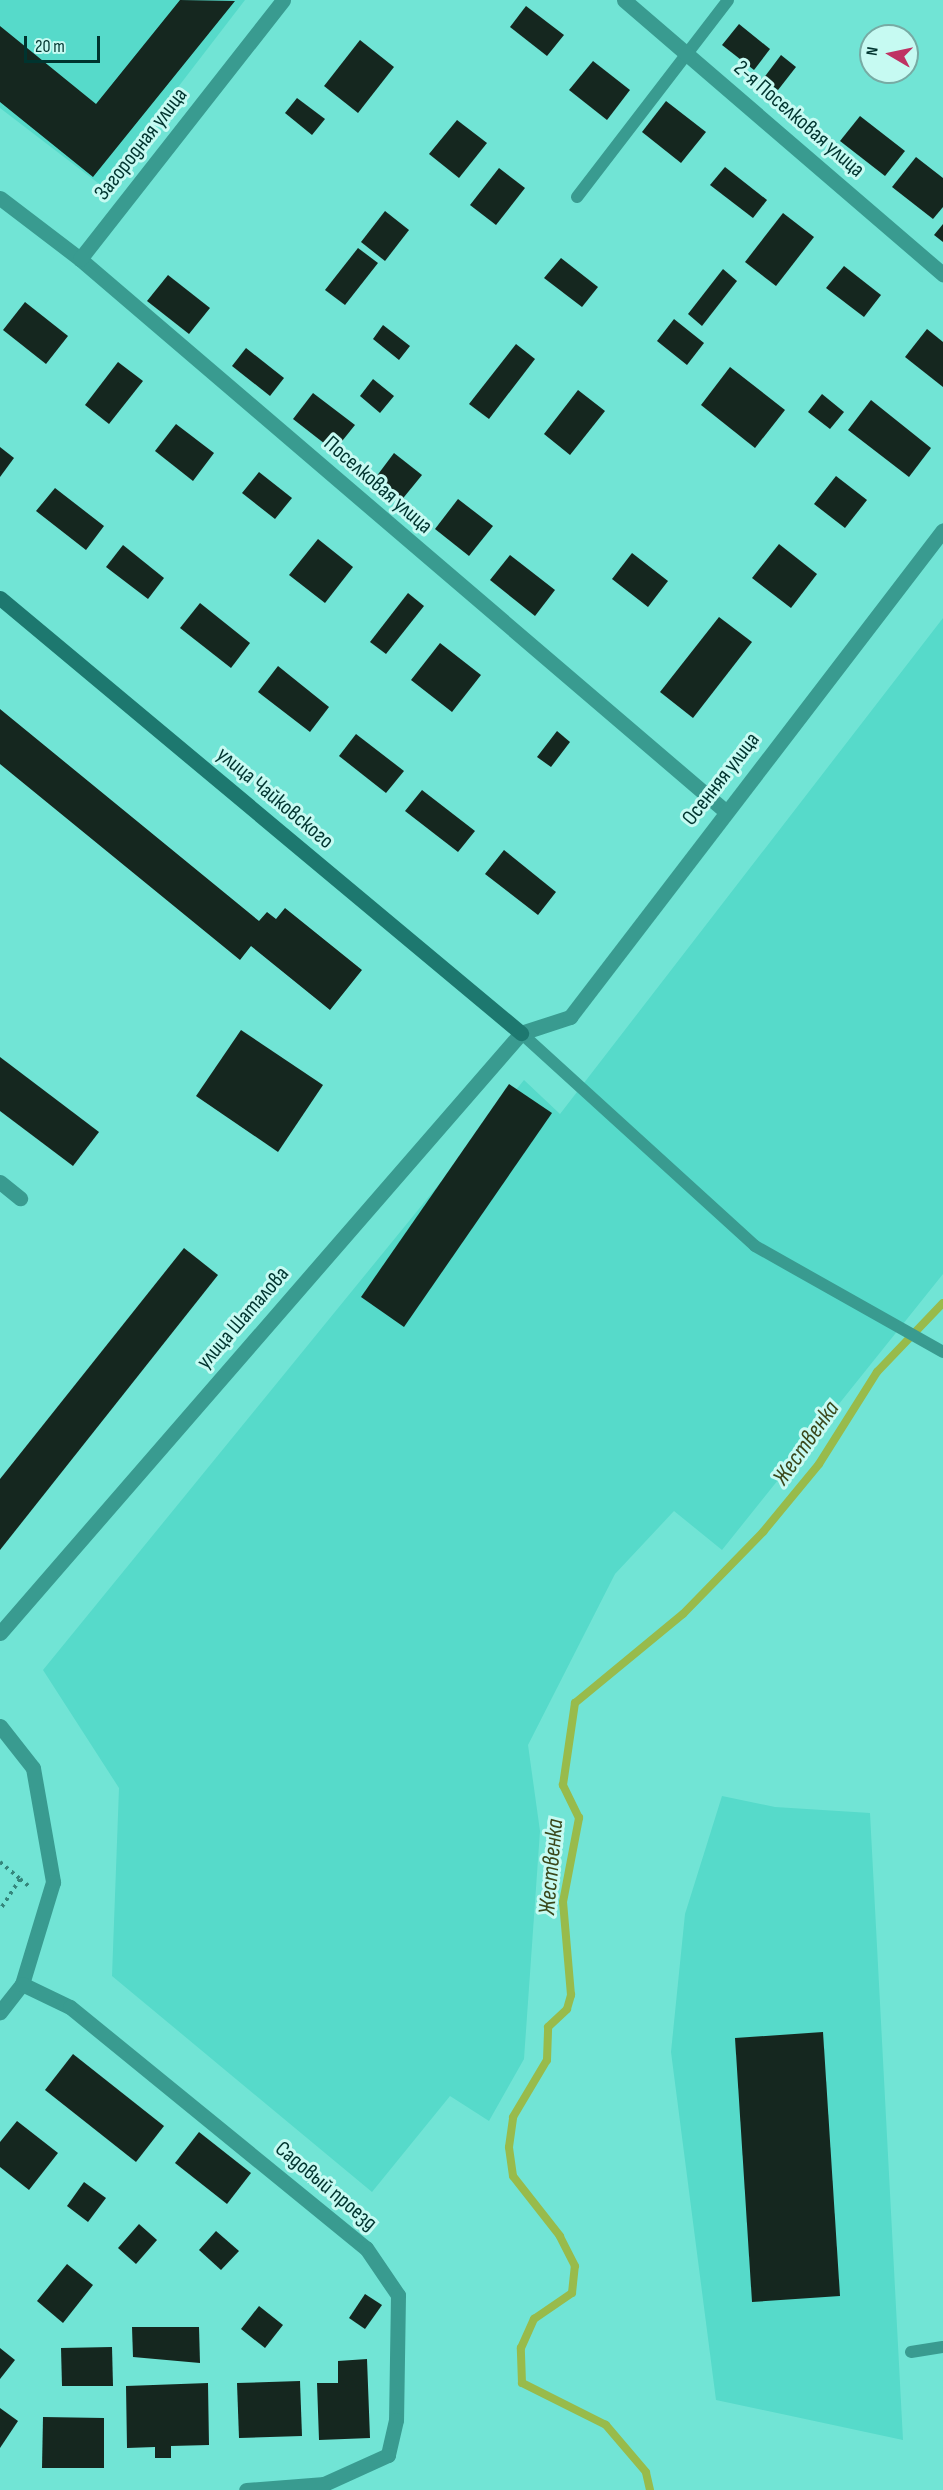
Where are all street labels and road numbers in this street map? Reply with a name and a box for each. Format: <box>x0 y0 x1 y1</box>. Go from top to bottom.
street label: 2-я Поселковая улица <box>728 55 870 183</box>
street label: Загородная улица <box>89 83 193 205</box>
street label: Поселковая улица <box>318 431 438 539</box>
street label: Осенняя улица <box>677 727 765 831</box>
street label: улица Чайковского <box>211 741 339 855</box>
street label: улица Шаталова <box>191 1261 295 1375</box>
street label: Садовый проезд <box>270 2136 382 2236</box>

